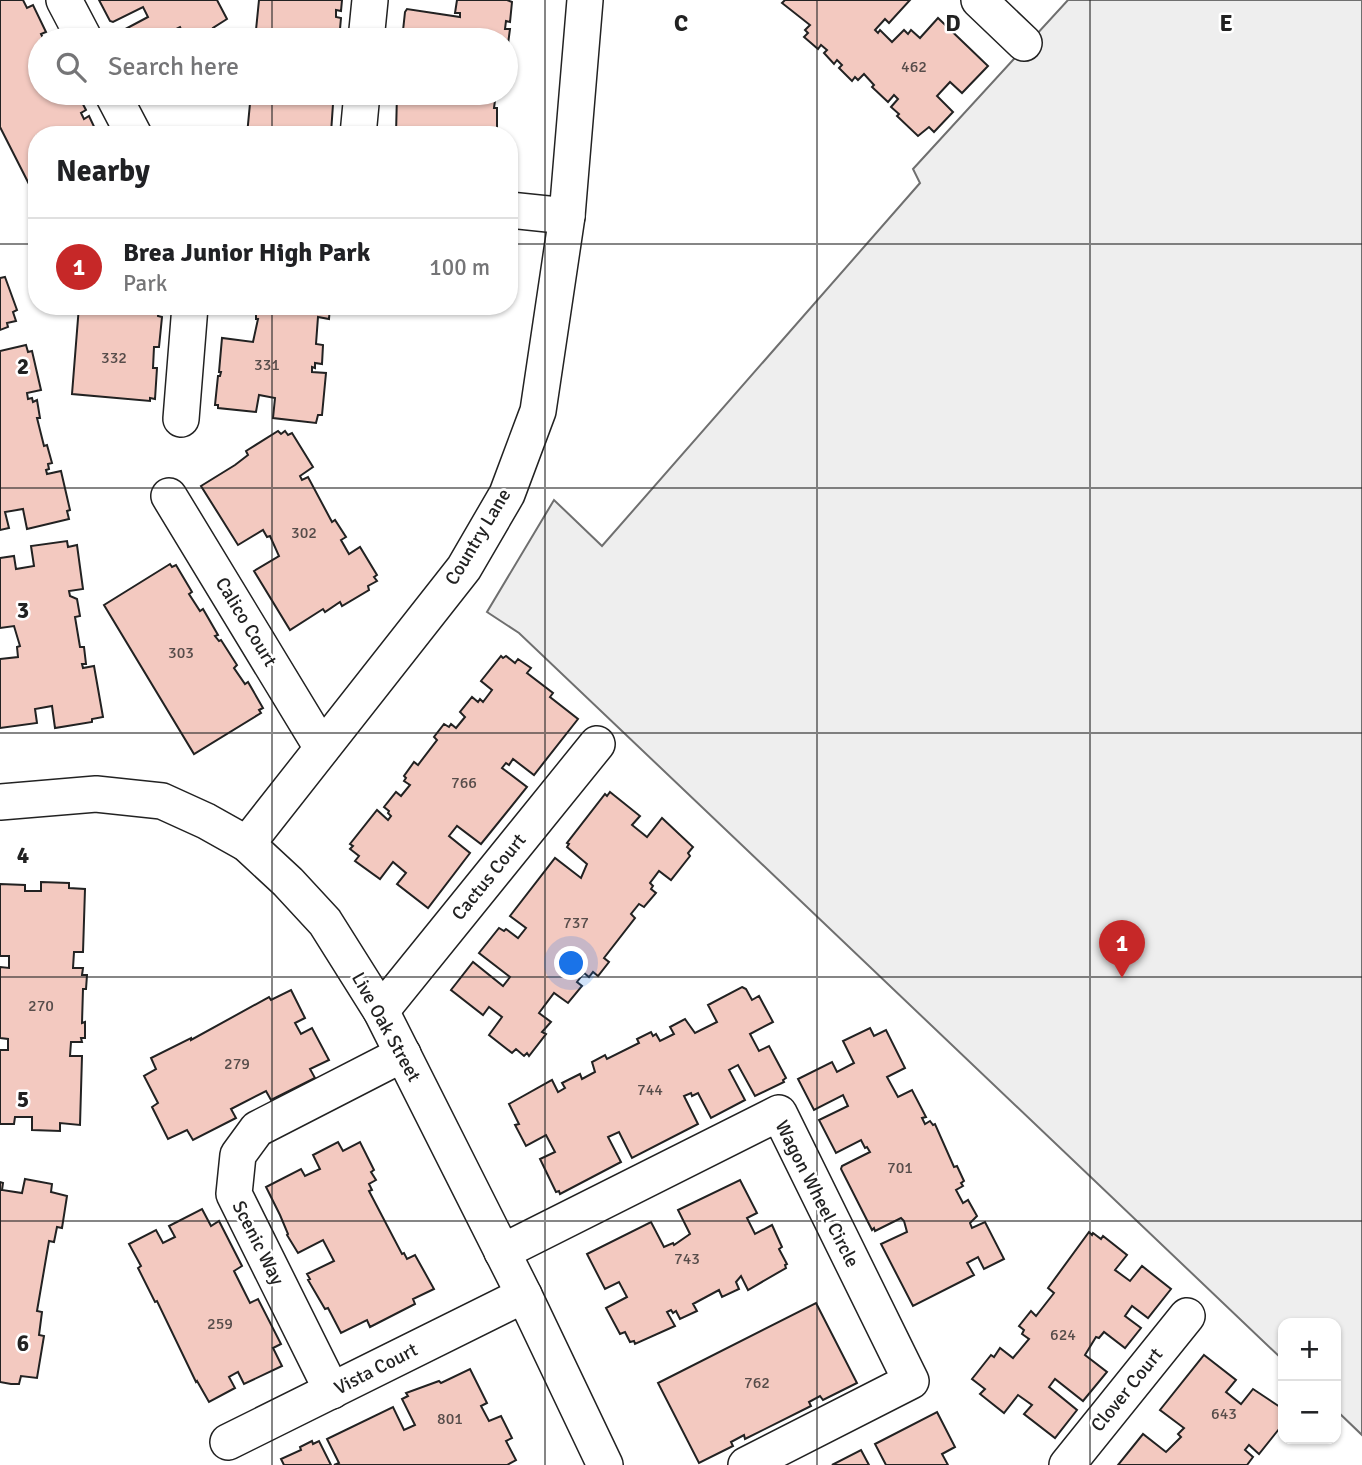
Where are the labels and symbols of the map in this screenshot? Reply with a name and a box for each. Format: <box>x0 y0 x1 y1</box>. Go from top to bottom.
text: C <box>674 9 688 38</box>
text: D <box>945 9 961 38</box>
text: E <box>1219 9 1233 38</box>
house number: 462 <box>901 57 927 77</box>
house number: 332 <box>101 348 127 368</box>
text: 2 <box>17 352 29 381</box>
house number: 331 <box>254 355 280 375</box>
street label: Country Lane <box>440 484 516 590</box>
house number: 302 <box>291 523 317 543</box>
street label: Calico Court <box>210 573 282 671</box>
text: 3 <box>17 596 29 625</box>
house number: 303 <box>168 643 194 663</box>
house number: 766 <box>451 773 477 793</box>
street label: Cactus Court <box>447 828 532 925</box>
text: 4 <box>17 841 29 870</box>
house number: 737 <box>563 913 589 933</box>
pin: 1 <box>1099 920 1145 978</box>
your location <box>554 946 588 980</box>
street label: Live Oak Street <box>346 968 426 1086</box>
house number: 270 <box>28 996 54 1016</box>
house number: 279 <box>224 1054 250 1074</box>
house number: 744 <box>637 1080 663 1100</box>
text: 5 <box>17 1085 29 1114</box>
street label: Wagon Wheel Circle <box>770 1116 864 1272</box>
house number: 701 <box>887 1158 913 1178</box>
street label: Scenic Way <box>227 1197 289 1289</box>
house number: 743 <box>674 1249 700 1269</box>
house number: 259 <box>207 1314 233 1334</box>
house number: 624 <box>1050 1325 1076 1345</box>
text: 6 <box>17 1329 29 1358</box>
street label: Vista Court <box>330 1338 422 1400</box>
street label: Clover Court <box>1086 1343 1168 1437</box>
house number: 762 <box>744 1373 770 1393</box>
house number: 643 <box>1211 1404 1237 1424</box>
house number: 801 <box>437 1409 463 1429</box>

